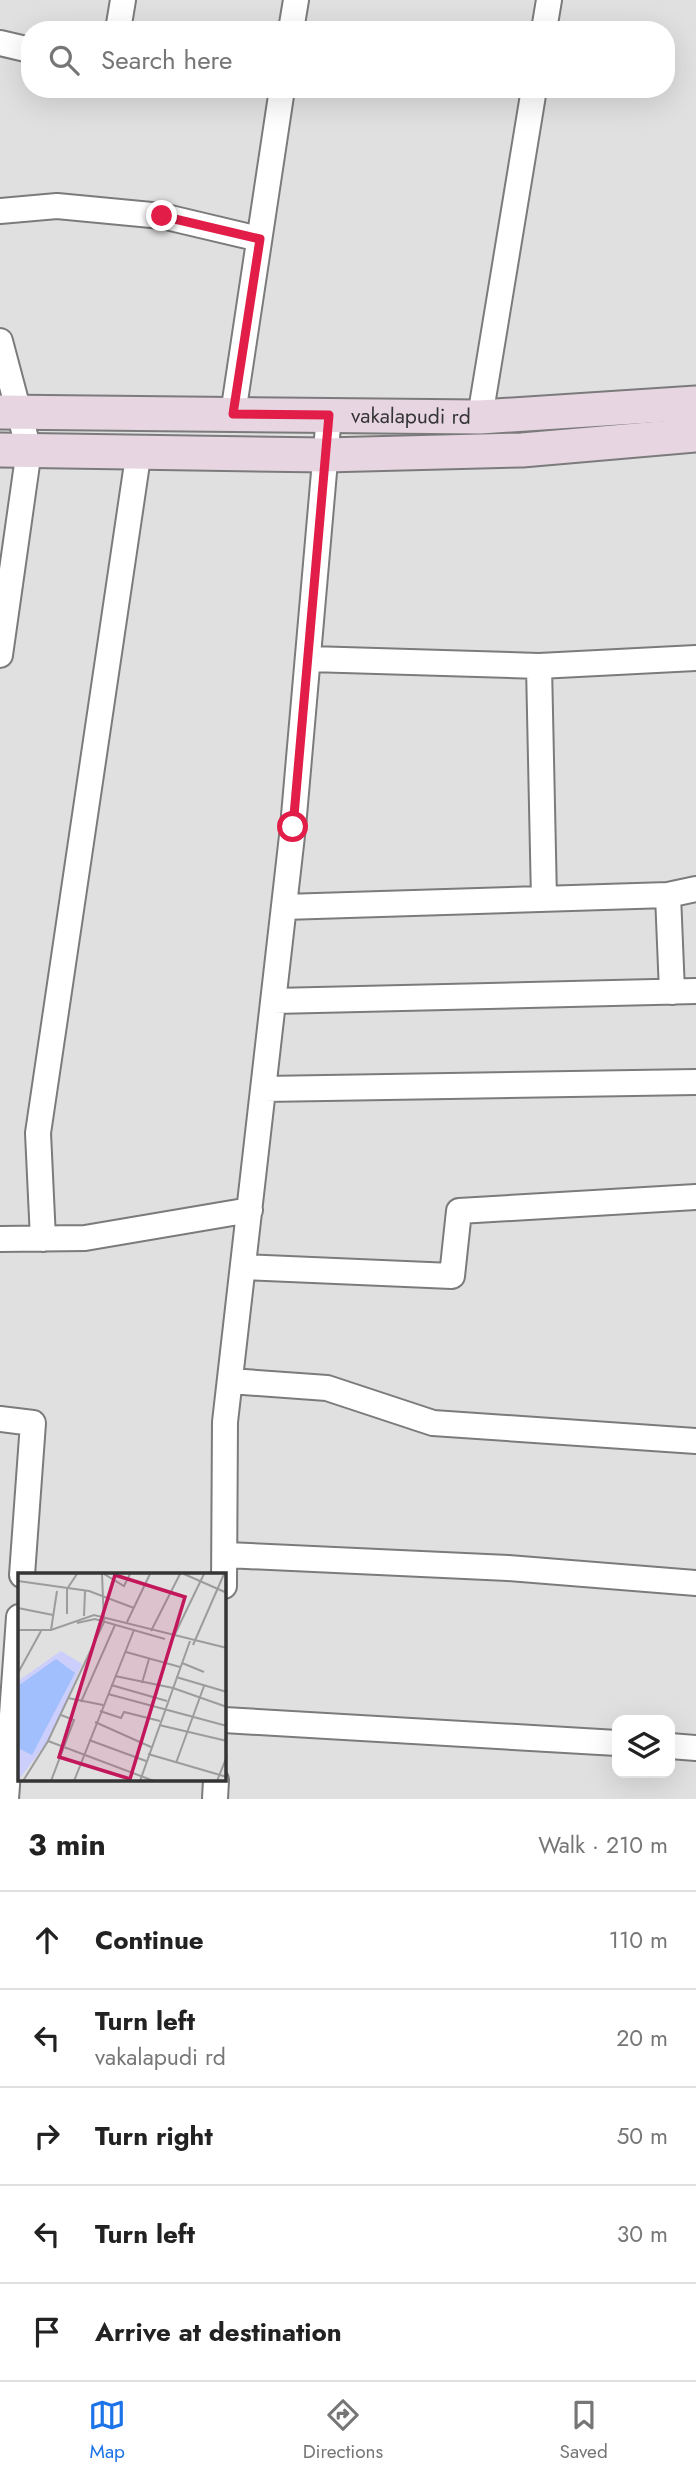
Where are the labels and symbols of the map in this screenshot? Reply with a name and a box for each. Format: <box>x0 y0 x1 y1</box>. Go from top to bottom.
route end <box>146 200 177 231</box>
street label: vakalapudi rd <box>351 401 471 432</box>
route start <box>277 811 308 842</box>
inset map <box>18 1573 226 1782</box>

